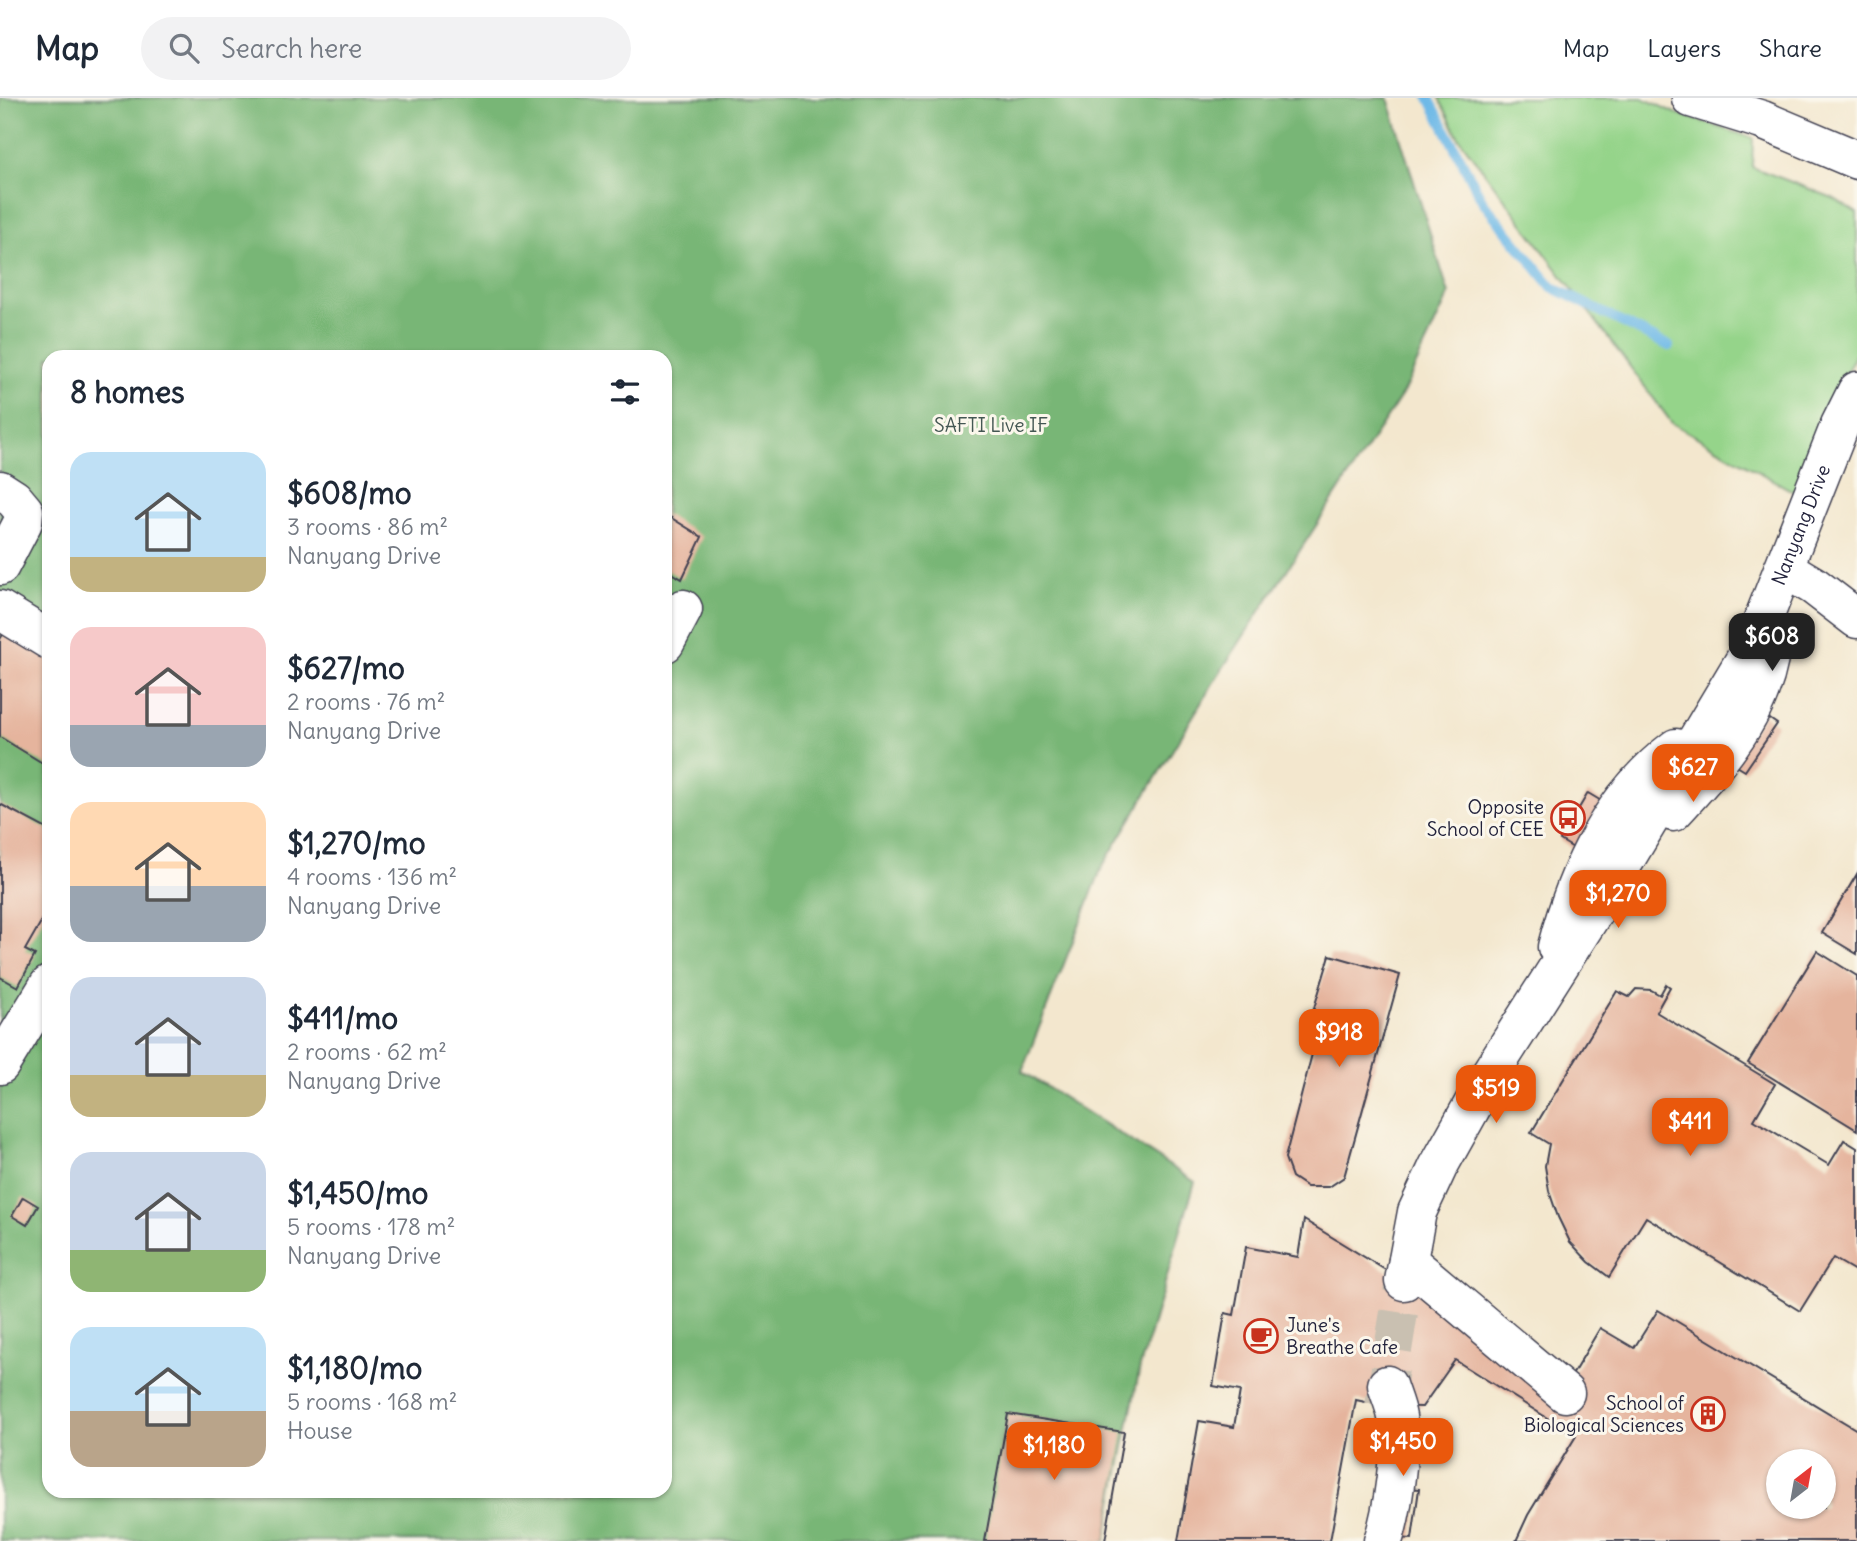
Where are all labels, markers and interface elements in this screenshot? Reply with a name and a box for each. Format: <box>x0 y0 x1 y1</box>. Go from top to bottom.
search box <box>141 17 631 80</box>
text: Map <box>35 27 99 69</box>
icon: search <box>165 29 203 67</box>
text: Search here <box>221 32 362 65</box>
text: Map <box>1563 33 1609 63</box>
text: Layers <box>1647 33 1721 63</box>
text: Share <box>1759 33 1822 63</box>
text: 8 homes <box>70 373 185 411</box>
icon: filters <box>606 373 644 411</box>
park label: SAFTI Live IF <box>934 413 1048 437</box>
street label: Nanyang Drive <box>1766 461 1835 589</box>
text: $608/mo <box>287 474 412 512</box>
icon: home <box>126 480 210 564</box>
text: 3 rooms · 86 m² <box>287 512 448 541</box>
text: Nanyang Drive <box>287 541 441 570</box>
pin: $608 <box>1731 614 1813 673</box>
text: $608 <box>1745 621 1799 650</box>
text: $627/mo <box>287 649 405 687</box>
icon: home <box>126 655 210 739</box>
text: 2 rooms · 76 m² <box>287 687 445 716</box>
text: Nanyang Drive <box>287 716 441 745</box>
pin: $627 <box>1652 744 1734 804</box>
text: $627 <box>1668 752 1718 781</box>
place label: Opposite School of CEE <box>1427 795 1544 841</box>
bus stop icon: Opposite School of CEE <box>1549 799 1587 837</box>
text: $1,270/mo <box>287 824 426 862</box>
icon: home <box>126 830 210 914</box>
text: 4 rooms · 136 m² <box>287 862 457 891</box>
pin: $1,270 <box>1561 870 1675 930</box>
text: $1,270 <box>1585 878 1651 907</box>
text: Nanyang Drive <box>287 891 441 920</box>
text: $411/mo <box>287 999 398 1037</box>
icon: home <box>126 1005 210 1089</box>
pin: $918 <box>1298 1010 1380 1069</box>
text: $918 <box>1315 1017 1363 1046</box>
text: 2 rooms · 62 m² <box>287 1037 447 1066</box>
text: Nanyang Drive <box>287 1066 441 1095</box>
pin: $519 <box>1455 1066 1537 1125</box>
text: $519 <box>1472 1073 1520 1102</box>
pin: $411 <box>1649 1098 1731 1158</box>
text: $411 <box>1668 1106 1712 1135</box>
text: $1,450/mo <box>287 1174 428 1212</box>
icon: home <box>126 1180 210 1264</box>
text: 5 rooms · 178 m² <box>287 1212 455 1241</box>
text: Nanyang Drive <box>287 1241 441 1270</box>
place label: June's Breathe Cafe <box>1286 1313 1398 1359</box>
cafe icon: June's Breathe Cafe <box>1242 1317 1280 1355</box>
text: $1,180/mo <box>287 1349 422 1387</box>
icon: home <box>126 1355 210 1439</box>
text: 5 rooms · 168 m² <box>287 1387 457 1416</box>
place label: School of Biological Sciences <box>1524 1391 1685 1437</box>
building icon: School of Biological Sciences <box>1689 1395 1727 1433</box>
text: House <box>287 1416 353 1445</box>
pin: $1,450 <box>1346 1418 1460 1478</box>
pin: $1,180 <box>997 1422 1111 1482</box>
text: $1,450 <box>1369 1426 1437 1455</box>
text: $1,180 <box>1023 1430 1085 1459</box>
north arrow <box>1766 1449 1836 1519</box>
map controls <box>1766 1449 1836 1519</box>

